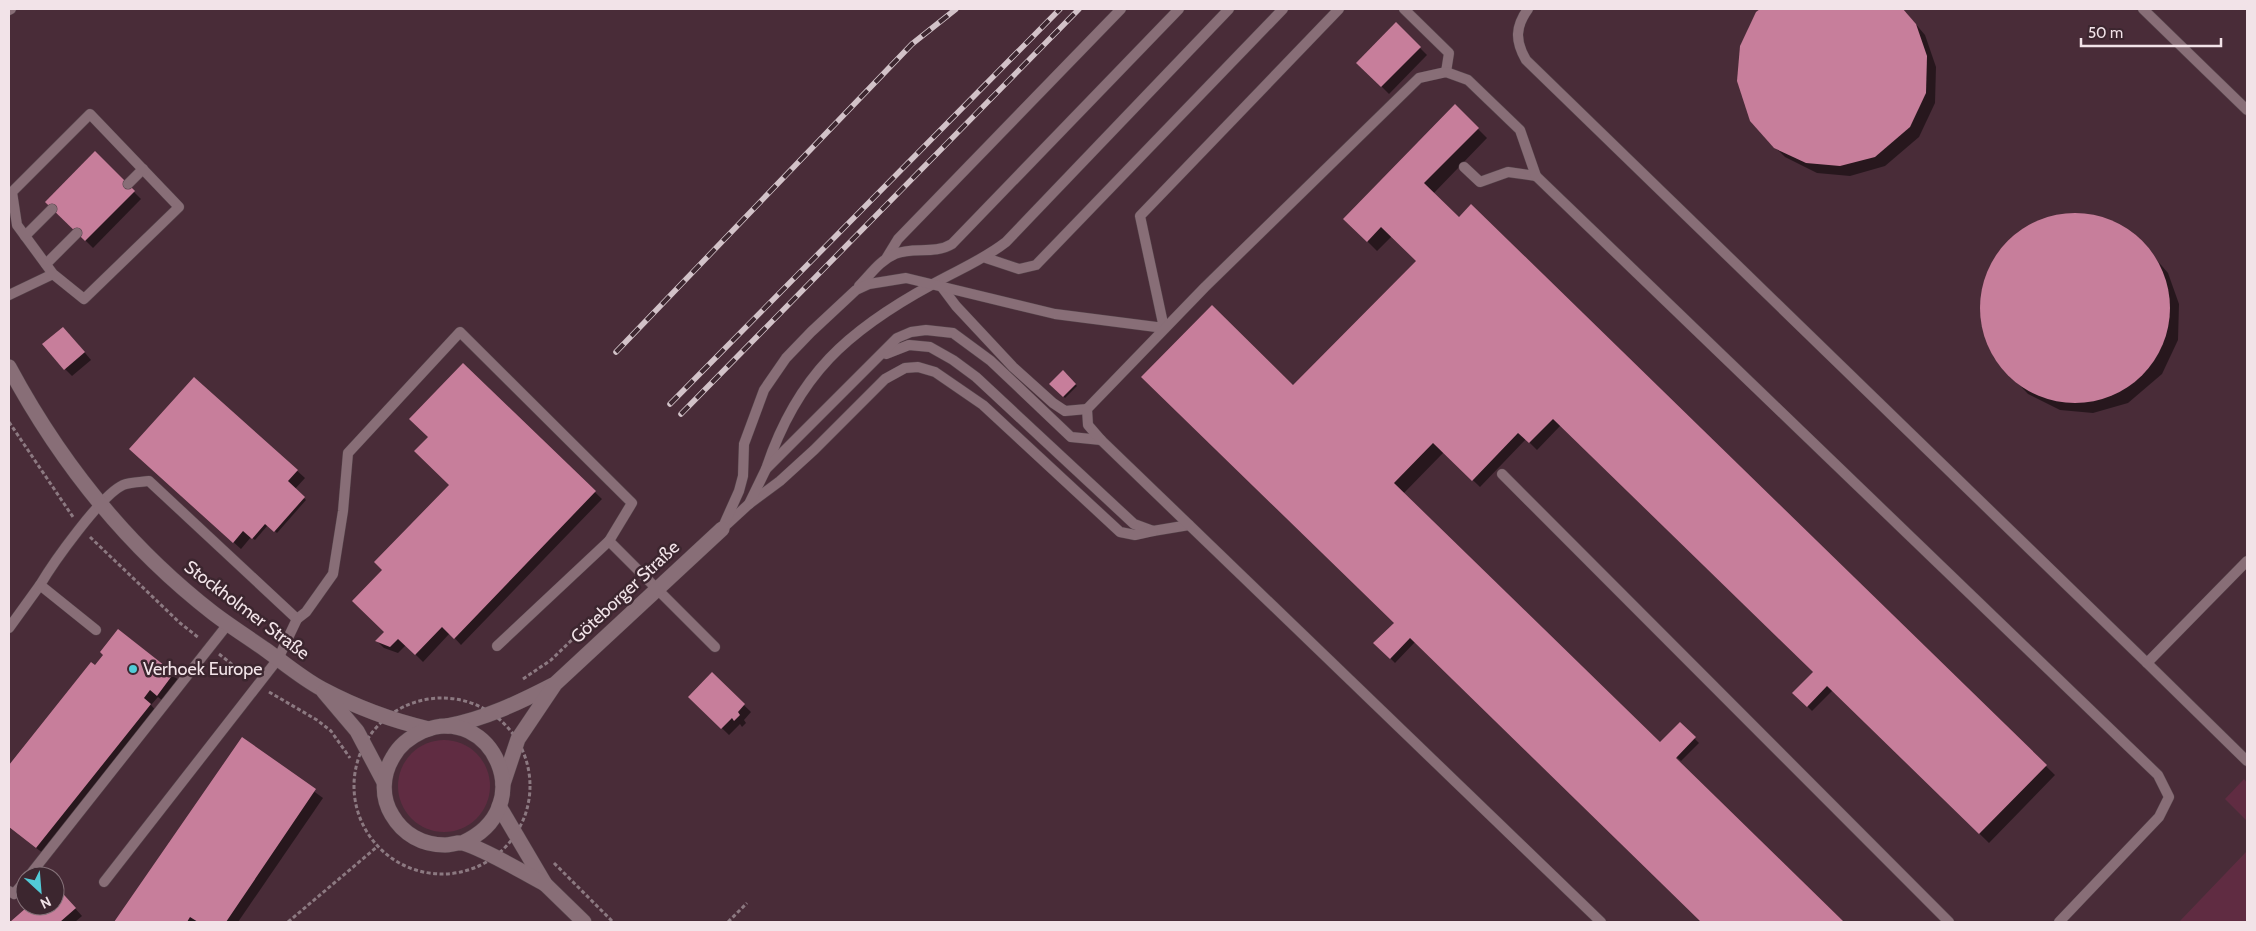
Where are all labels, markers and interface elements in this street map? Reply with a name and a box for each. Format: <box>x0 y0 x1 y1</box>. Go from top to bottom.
scale bar <box>2081 15 2221 47</box>
text: 50 m <box>2088 24 2123 42</box>
street label: Göteborger Straße <box>566 536 684 648</box>
street label: Stockholmer Straße <box>180 556 314 664</box>
place label: Verhoek Europe <box>143 658 262 680</box>
marker: Verhoek Europe <box>127 663 139 675</box>
north arrow <box>15 866 65 916</box>
text: N <box>37 892 54 913</box>

